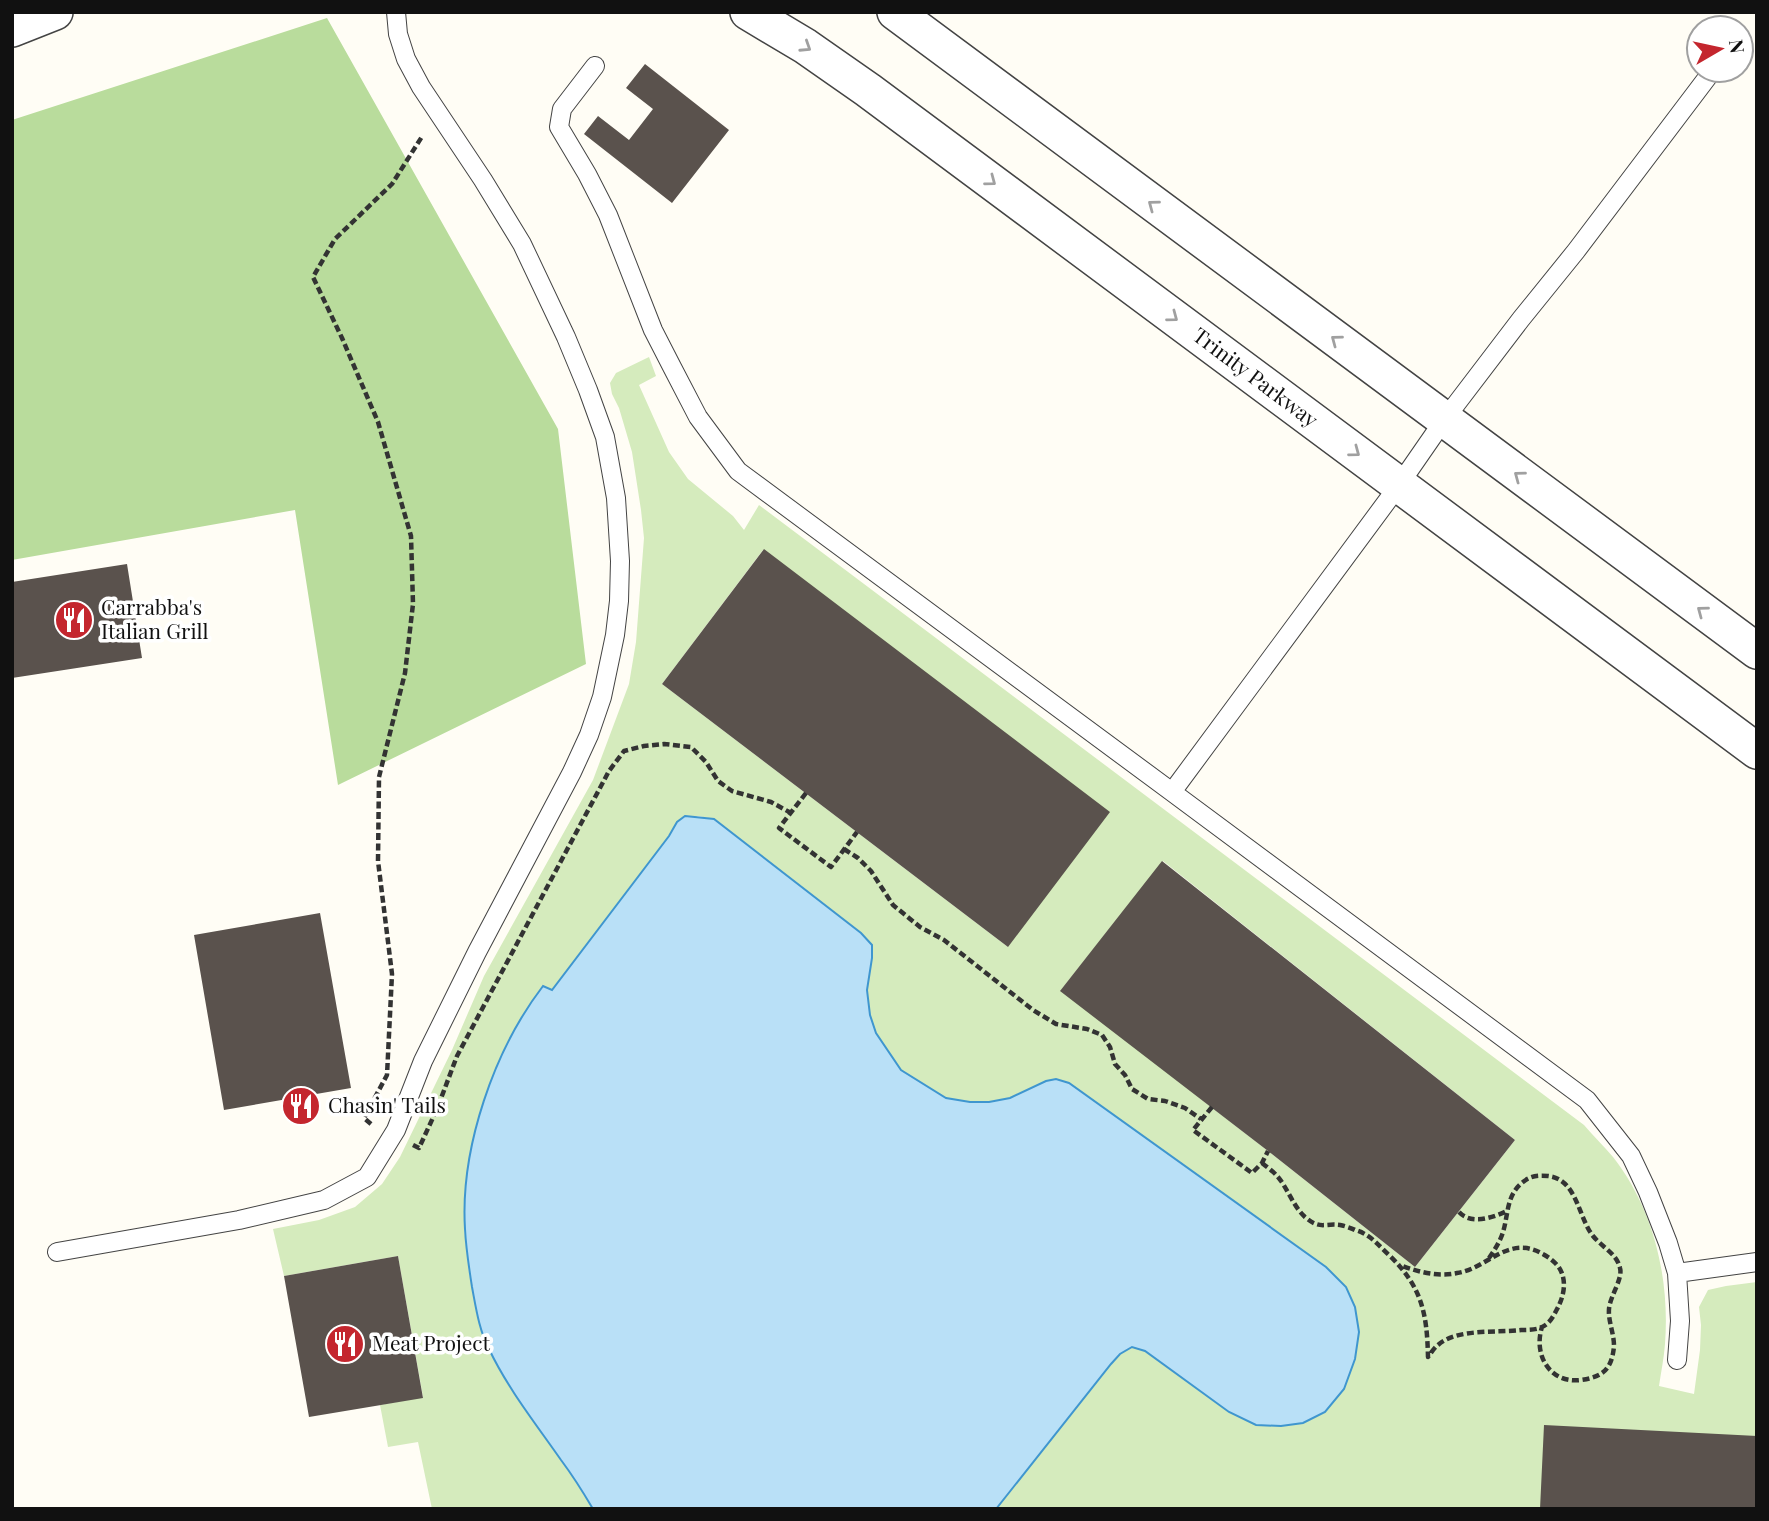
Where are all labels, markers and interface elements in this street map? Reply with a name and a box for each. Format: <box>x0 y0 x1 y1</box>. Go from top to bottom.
north arrow <box>1685 14 1755 84</box>
text: N <box>1724 37 1752 55</box>
one-way arrow <box>799 39 812 52</box>
one-way arrow <box>983 172 995 185</box>
one-way arrow <box>1149 201 1161 213</box>
one-way arrow <box>1165 308 1178 321</box>
street label: Trinity Parkway <box>1188 320 1325 433</box>
one-way arrow <box>1331 336 1344 348</box>
one-way arrow <box>1348 444 1360 457</box>
one-way arrow <box>1514 471 1527 484</box>
place label: Carrabba's Italian Grill <box>101 592 209 644</box>
restaurant icon: Carrabba's Italian Grill <box>53 599 95 641</box>
one-way arrow <box>1697 607 1710 619</box>
restaurant icon: Chasin' Tails <box>280 1085 322 1127</box>
place label: Chasin' Tails <box>328 1090 446 1118</box>
restaurant icon: Meat Project <box>324 1323 366 1365</box>
place label: Meat Project <box>372 1328 490 1356</box>

